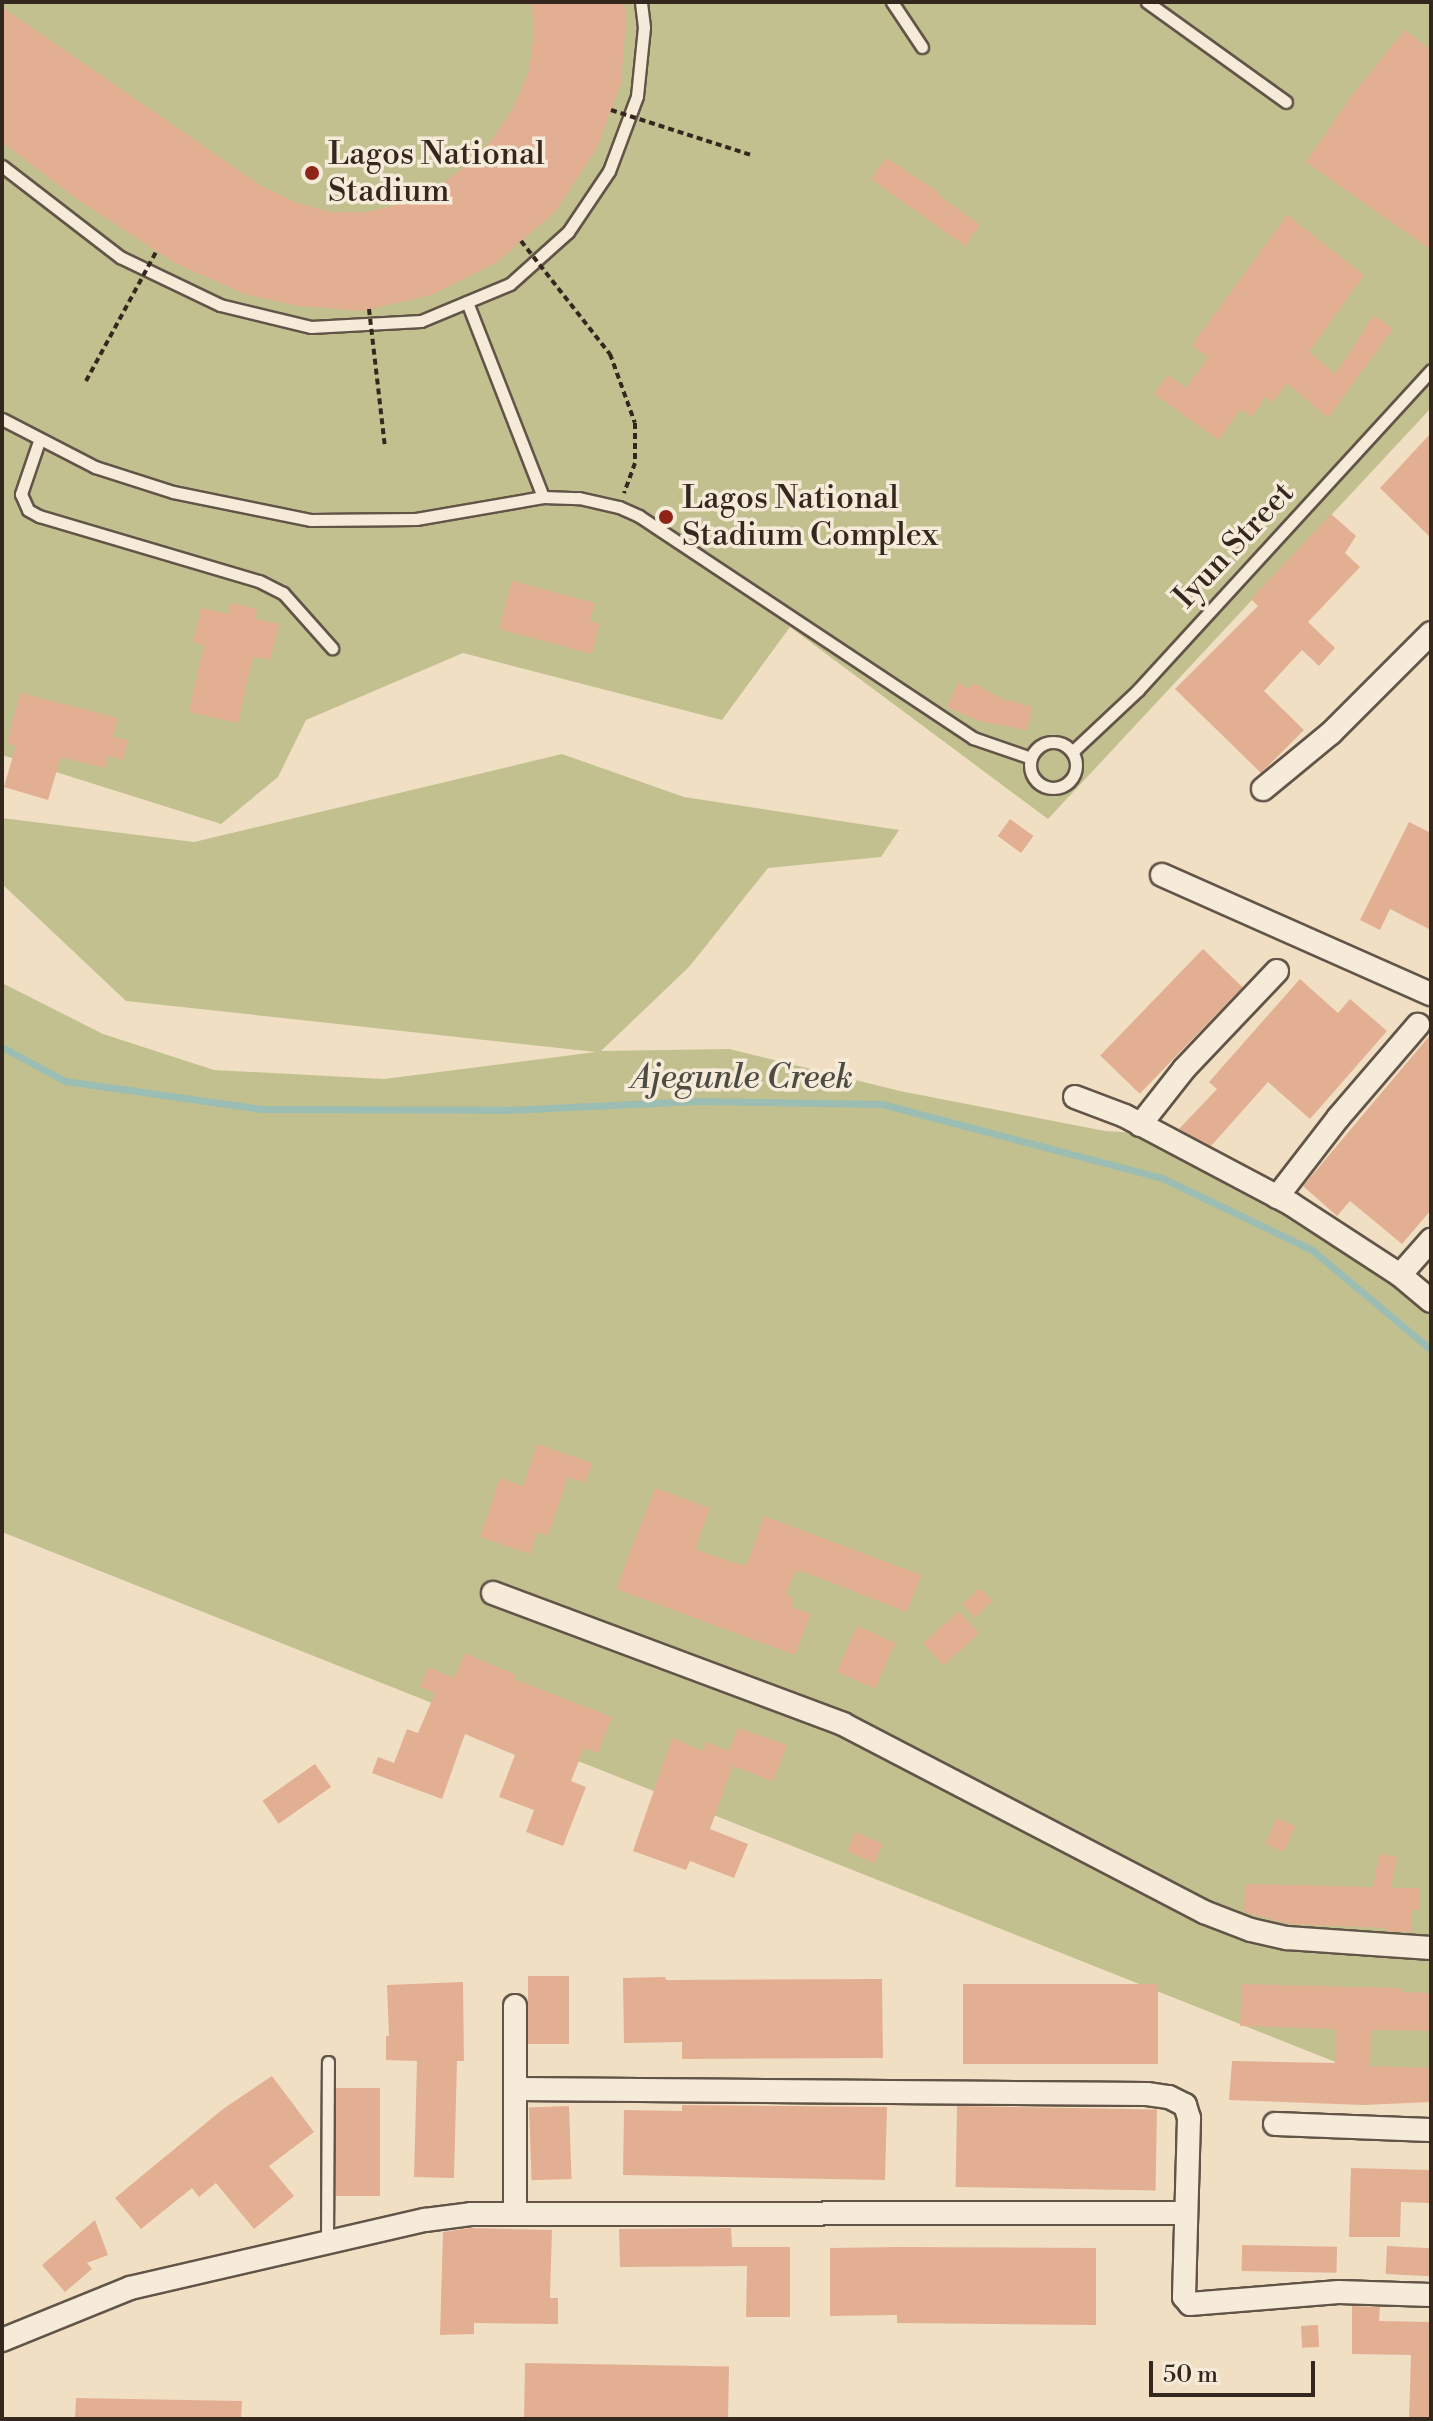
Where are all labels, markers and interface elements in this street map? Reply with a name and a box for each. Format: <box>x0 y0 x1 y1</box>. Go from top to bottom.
place label: Lagos National Stadium <box>328 136 545 211</box>
marker: Lagos National Stadium <box>303 164 321 182</box>
street label: Iyun Street <box>1166 474 1302 616</box>
place label: Lagos National Stadium Complex <box>682 480 938 555</box>
marker: Lagos National Stadium Complex <box>657 508 675 526</box>
water label: Ajegunle Creek <box>631 1059 853 1099</box>
scale bar <box>1153 2345 1319 2395</box>
text: 50 m <box>1163 2360 1218 2390</box>

